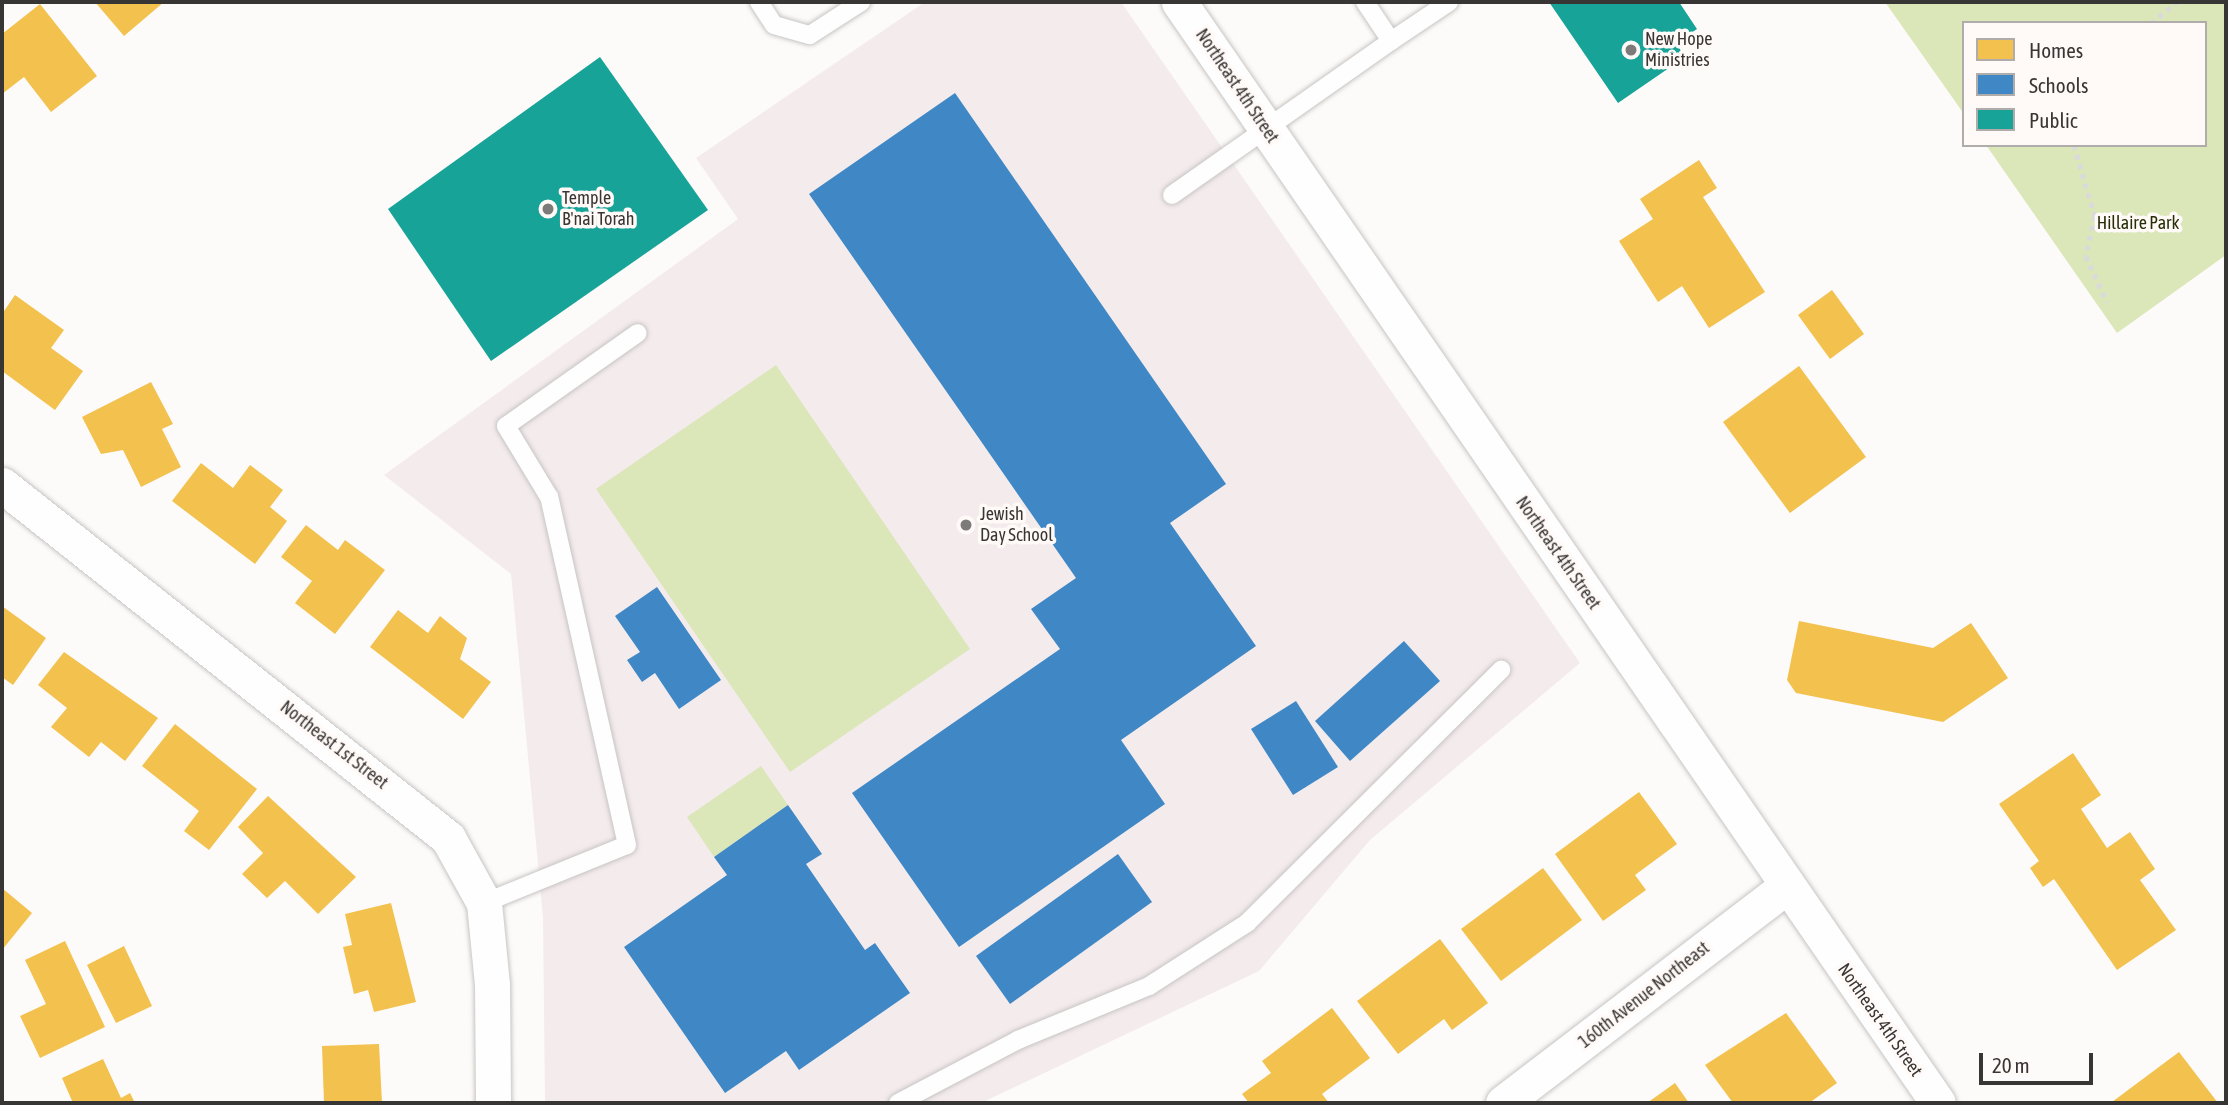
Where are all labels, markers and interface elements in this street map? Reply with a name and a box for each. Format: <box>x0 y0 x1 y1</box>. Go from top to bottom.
legend <box>1962 21 2207 147</box>
street label: Northeast 4th Street <box>1191 25 1283 147</box>
place label: New Hope Ministries <box>1645 29 1712 72</box>
text: Homes <box>2029 38 2083 62</box>
marker: New Hope Ministries <box>1623 42 1639 58</box>
text: Schools <box>2029 73 2089 97</box>
text: Public <box>2029 108 2078 132</box>
place label: Temple B'nai Torah <box>562 188 635 230</box>
marker: Temple B'nai Torah <box>540 201 556 217</box>
park label: Hillaire Park <box>2097 212 2179 234</box>
street label: Northeast 4th Street <box>1511 492 1605 614</box>
place label: Jewish Day School <box>980 504 1053 546</box>
marker: Jewish Day School <box>958 517 974 533</box>
street label: Northeast 1st Street <box>276 696 392 794</box>
street label: 160th Avenue Northeast <box>1574 937 1714 1053</box>
street label: Northeast 4th Street <box>1833 959 1927 1081</box>
scale bar <box>1983 1038 2097 1082</box>
text: 20 m <box>1992 1053 2030 1077</box>

